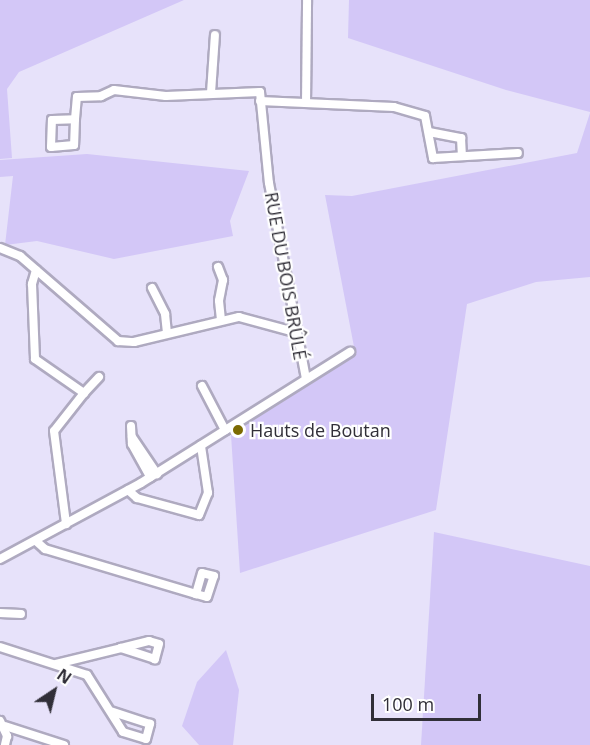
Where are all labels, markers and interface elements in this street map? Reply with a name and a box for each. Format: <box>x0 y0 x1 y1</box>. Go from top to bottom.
street label: RUE DU BOIS BRÛLÉ <box>261 190 311 362</box>
place label: Hauts de Boutan <box>250 419 391 441</box>
marker: Hauts de Boutan <box>231 423 245 437</box>
north arrow <box>24 661 84 721</box>
text: N <box>53 664 76 689</box>
scale bar <box>374 682 484 720</box>
text: 100 m <box>382 692 434 716</box>

